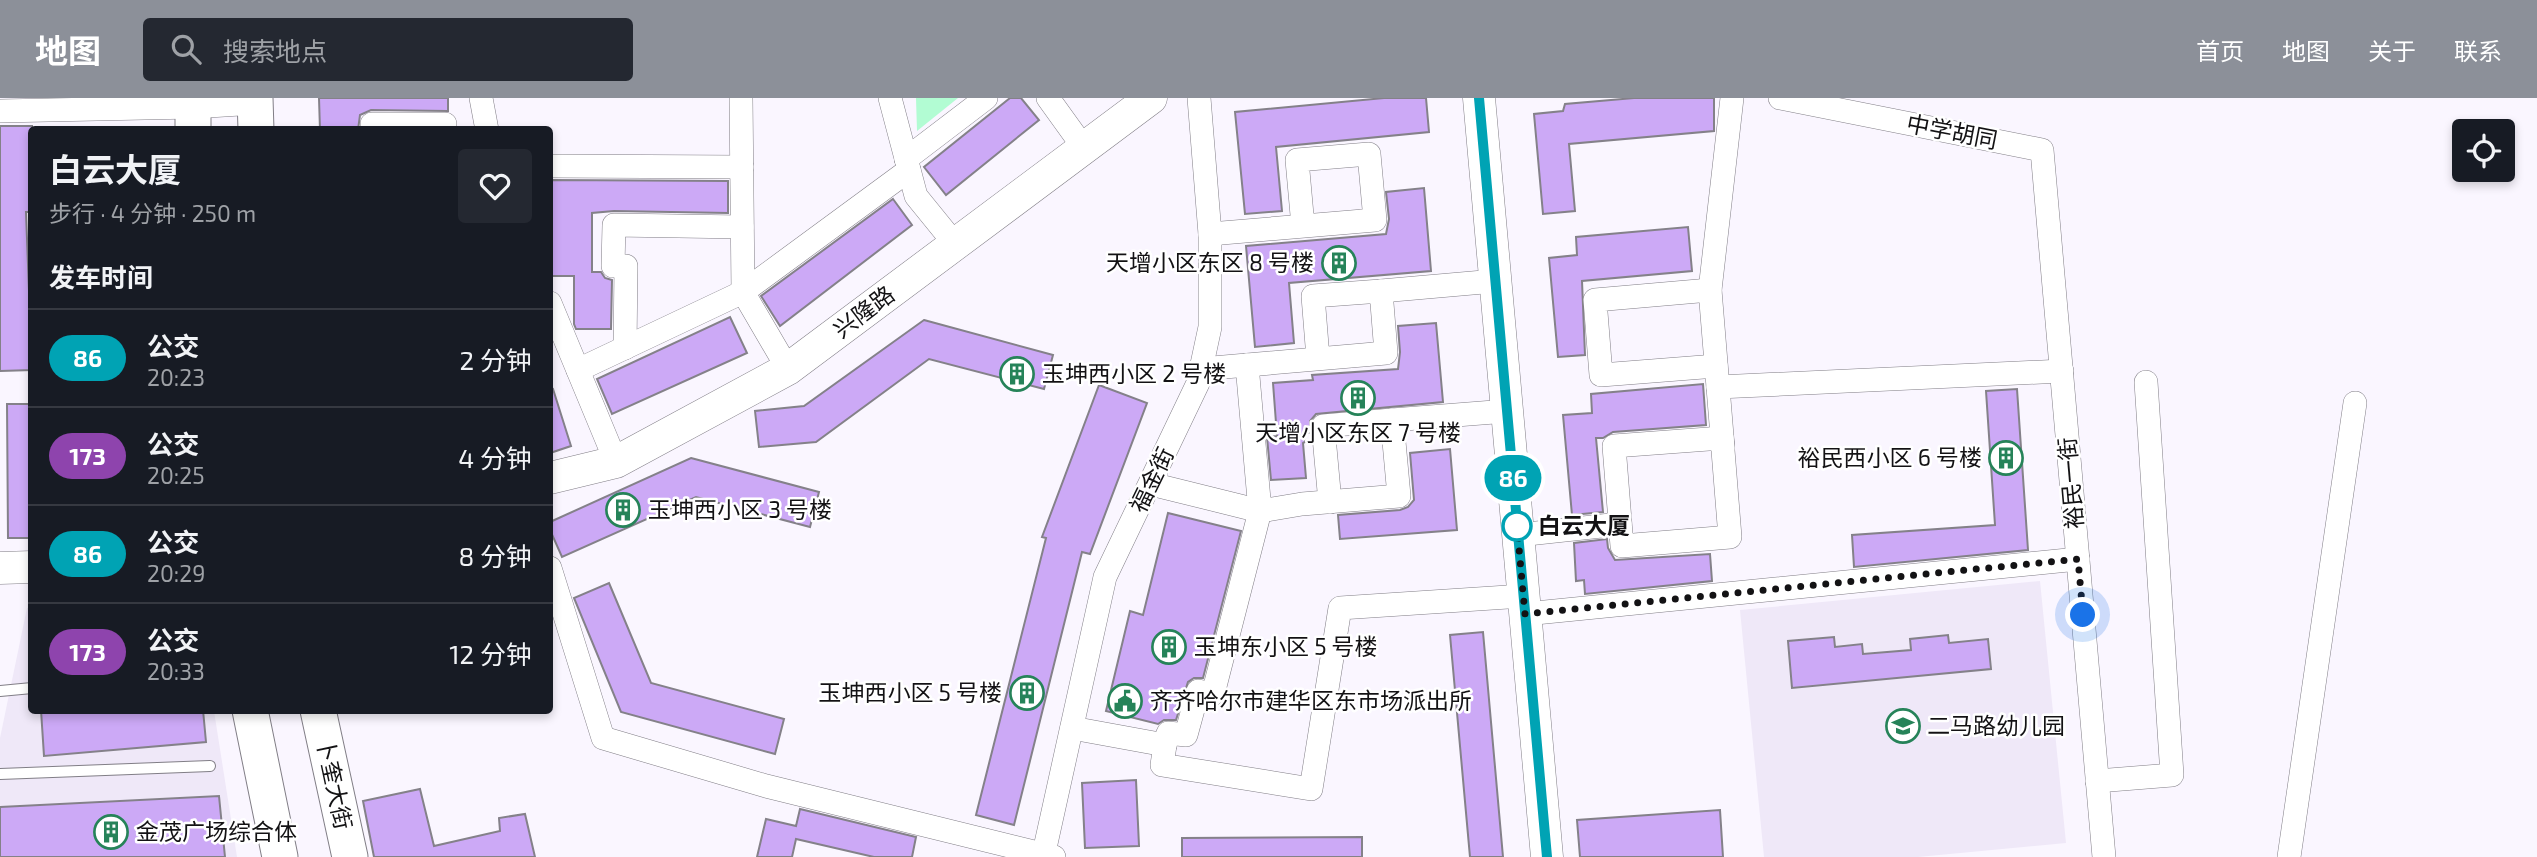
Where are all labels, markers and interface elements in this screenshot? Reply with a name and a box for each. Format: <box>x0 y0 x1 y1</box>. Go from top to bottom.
search box <box>143 18 633 81</box>
text: 地图 <box>35 30 101 70</box>
icon: search <box>167 30 205 68</box>
text: 搜索地点 <box>223 35 327 66</box>
text: 首页 <box>2196 36 2244 65</box>
text: 地图 <box>2282 36 2330 65</box>
text: 关于 <box>2368 36 2416 65</box>
text: 联系 <box>2454 36 2502 65</box>
street label: 中学胡同 <box>1904 108 2000 154</box>
map controls <box>2452 119 2515 182</box>
button: locate <box>2452 119 2515 182</box>
text: 白云大厦 <box>49 149 181 189</box>
button: heart <box>458 149 532 223</box>
text: 步行 · 4 分钟 · 250 m <box>49 199 256 227</box>
building icon: 天增小区东区 8 号楼 <box>1320 244 1358 282</box>
place label: 天增小区东区 8 号楼 <box>1106 248 1314 276</box>
text: 发车时间 <box>49 261 153 292</box>
street label: 兴隆路 <box>827 279 899 343</box>
text: 公交 <box>147 330 199 361</box>
text: 86 <box>73 343 102 372</box>
text: 2 分钟 <box>460 344 532 375</box>
building icon: 玉坤西小区 2 号楼 <box>998 355 1036 393</box>
place label: 玉坤西小区 2 号楼 <box>1042 359 1226 387</box>
text: 20:23 <box>147 363 205 391</box>
building icon: 天增小区东区 7 号楼 <box>1339 379 1377 417</box>
place label: 天增小区东区 7 号楼 <box>1255 418 1461 446</box>
text: 公交 <box>147 428 199 459</box>
street label: 裕民一街 <box>2052 436 2088 530</box>
building icon: 裕民西小区 6 号楼 <box>1987 439 2025 477</box>
text: 173 <box>69 441 106 470</box>
text: 4 分钟 <box>458 442 532 473</box>
street label: 福金街 <box>1123 442 1179 517</box>
place label: 裕民西小区 6 号楼 <box>1798 443 1982 471</box>
line badge: 86 <box>1482 455 1544 501</box>
text: 20:25 <box>147 461 204 489</box>
text: 86 <box>1498 463 1528 492</box>
building icon: 玉坤西小区 3 号楼 <box>604 491 642 529</box>
place label: 玉坤西小区 3 号楼 <box>648 495 832 523</box>
marker: 白云大厦 <box>1502 511 1532 541</box>
place label: 白云大厦 <box>1538 511 1630 539</box>
text: 公交 <box>147 526 199 557</box>
text: 86 <box>73 539 102 568</box>
text: 8 分钟 <box>458 540 532 571</box>
text: 20:29 <box>147 559 205 587</box>
your location <box>2065 597 2100 632</box>
text: 公交 <box>147 624 199 655</box>
building icon: 玉坤东小区 5 号楼 <box>1150 628 1188 666</box>
place label: 玉坤东小区 5 号楼 <box>1194 632 1378 660</box>
text: 173 <box>69 637 106 666</box>
text: 12 分钟 <box>449 638 532 669</box>
text: 20:33 <box>147 657 205 685</box>
building icon: 玉坤西小区 5 号楼 <box>1008 674 1046 712</box>
place label: 玉坤西小区 5 号楼 <box>818 678 1002 706</box>
public building icon: 齐齐哈尔市建华区东市场派出所 <box>1106 682 1144 720</box>
place label: 齐齐哈尔市建华区东市场派出所 <box>1150 686 1472 714</box>
school or university icon: 二马路幼儿园 <box>1884 707 1922 745</box>
place label: 二马路幼儿园 <box>1927 711 2065 739</box>
street label: 卜奎大街 <box>312 736 358 832</box>
building icon: 金茂广场综合体 <box>92 813 130 851</box>
place label: 金茂广场综合体 <box>136 817 297 845</box>

